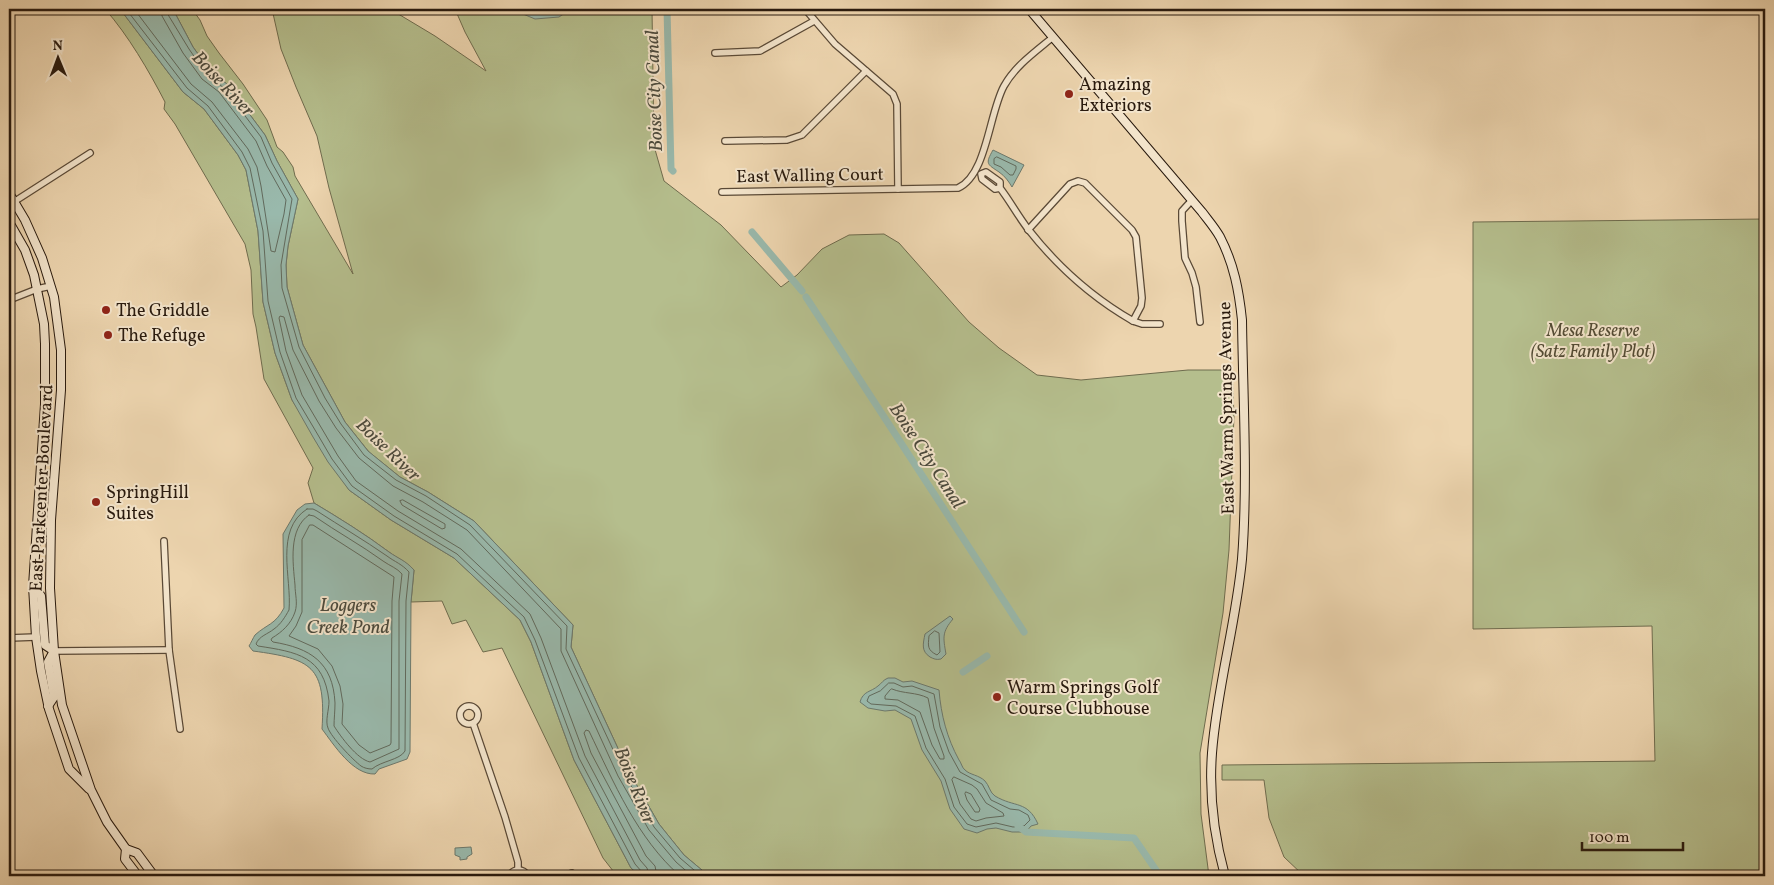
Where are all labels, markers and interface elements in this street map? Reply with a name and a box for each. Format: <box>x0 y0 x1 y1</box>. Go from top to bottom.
water label: Boise City Canal <box>640 30 670 152</box>
north arrow <box>32 32 82 82</box>
text: N <box>53 37 63 56</box>
water label: Boise River <box>185 46 260 124</box>
place label: Amazing Exteriors <box>1079 73 1152 119</box>
marker: Amazing Exteriors <box>1063 88 1075 100</box>
street label: East Walling Court <box>736 163 884 190</box>
place label: The Griddle <box>116 299 209 324</box>
street label: East Warm Springs Avenue <box>1213 301 1242 515</box>
marker: The Griddle <box>100 304 112 316</box>
park label: Mesa Reserve (Satz Family Plot) <box>1531 319 1655 365</box>
place label: The Refuge <box>118 324 206 349</box>
marker: The Refuge <box>102 329 114 341</box>
street label: East Parkcenter Boulevard <box>25 384 60 593</box>
water label: Boise City Canal <box>882 398 970 514</box>
water label: Boise River <box>349 413 427 489</box>
place label: SpringHill Suites <box>106 481 189 527</box>
marker: SpringHill Suites <box>90 496 102 508</box>
water label: Loggers Creek Pond <box>306 593 390 641</box>
place label: Warm Springs Golf Course Clubhouse <box>1007 676 1160 722</box>
marker: Warm Springs Golf Course Clubhouse <box>991 691 1003 703</box>
water label: Boise River <box>607 743 662 829</box>
scale bar <box>1582 820 1683 852</box>
text: 100 m <box>1589 828 1629 849</box>

